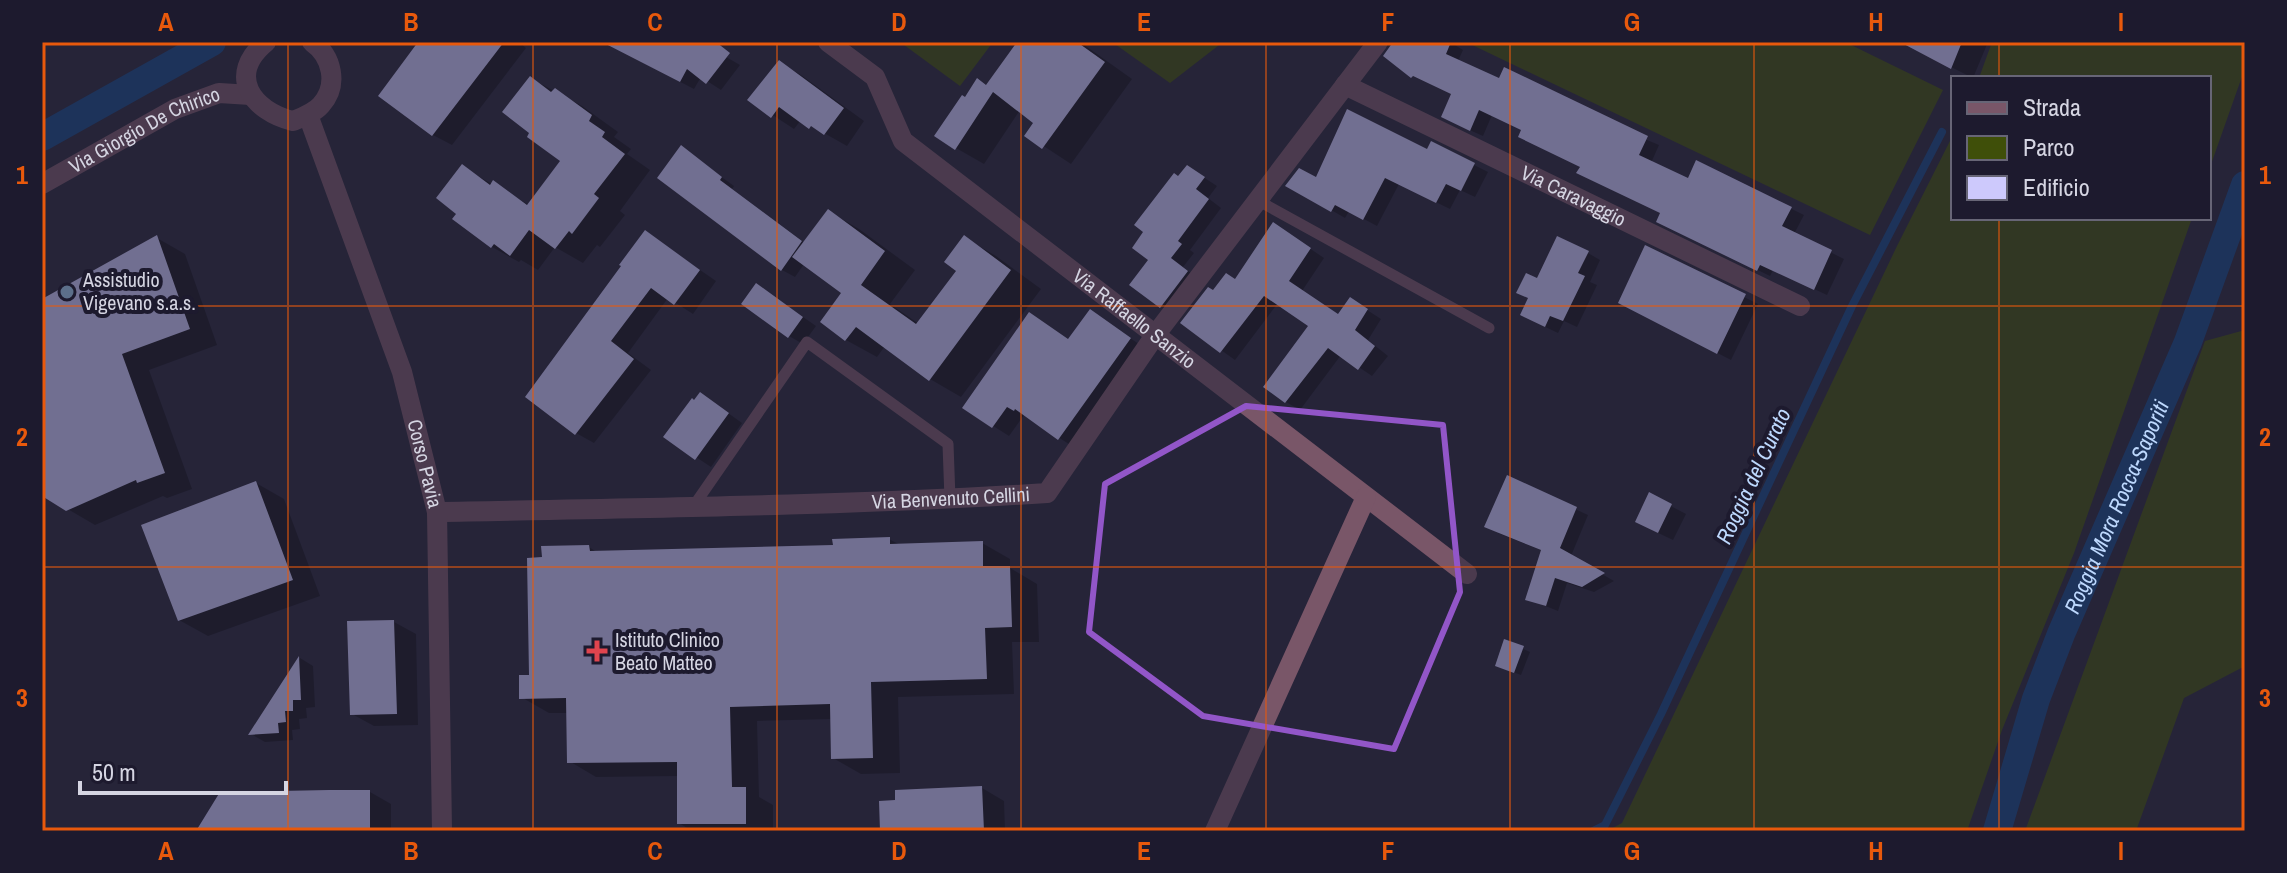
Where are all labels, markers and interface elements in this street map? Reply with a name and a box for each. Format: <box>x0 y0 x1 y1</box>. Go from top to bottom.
text: A <box>158 4 174 39</box>
text: B <box>403 4 419 39</box>
text: C <box>647 4 663 39</box>
text: D <box>891 4 907 39</box>
text: E <box>1137 4 1151 39</box>
text: F <box>1381 4 1395 39</box>
text: G <box>1624 4 1640 39</box>
text: H <box>1868 4 1884 39</box>
text: I <box>2118 4 2124 39</box>
legend <box>1951 76 2211 220</box>
street label: Via Giorgio De Chirico <box>64 80 223 179</box>
text: Strada <box>2023 91 2081 123</box>
text: Parco <box>2023 131 2074 163</box>
text: 1 <box>16 157 28 192</box>
text: 1 <box>2259 157 2271 192</box>
street label: Via Caravaggio <box>1517 159 1631 233</box>
text: Edificio <box>2023 171 2090 203</box>
street label: Via Raffaello Sanzio <box>1067 262 1202 374</box>
place label: Assistudio Vigevano s.a.s. <box>82 266 196 316</box>
marker: Assistudio Vigevano s.a.s. <box>58 283 76 301</box>
water label: Roggia Mora Rocca-Saporiti <box>2057 395 2176 618</box>
water label: Roggia del Curato <box>1708 403 1798 549</box>
street label: Corso Pavia <box>401 416 449 510</box>
text: 2 <box>16 419 28 454</box>
text: 2 <box>2259 419 2271 454</box>
street label: Via Benvenuto Cellini <box>871 480 1031 515</box>
place label: Istituto Clinico Beato Matteo <box>615 626 720 676</box>
marker: Istituto Clinico Beato Matteo <box>586 640 608 662</box>
text: 3 <box>16 680 28 715</box>
text: 3 <box>2259 680 2271 715</box>
scale bar <box>80 745 286 795</box>
text: 50 m <box>92 756 136 788</box>
text: A <box>158 833 174 868</box>
text: B <box>403 833 419 868</box>
text: C <box>647 833 663 868</box>
text: D <box>891 833 907 868</box>
text: E <box>1137 833 1151 868</box>
text: F <box>1381 833 1395 868</box>
text: G <box>1624 833 1640 868</box>
text: H <box>1868 833 1884 868</box>
text: I <box>2118 833 2124 868</box>

